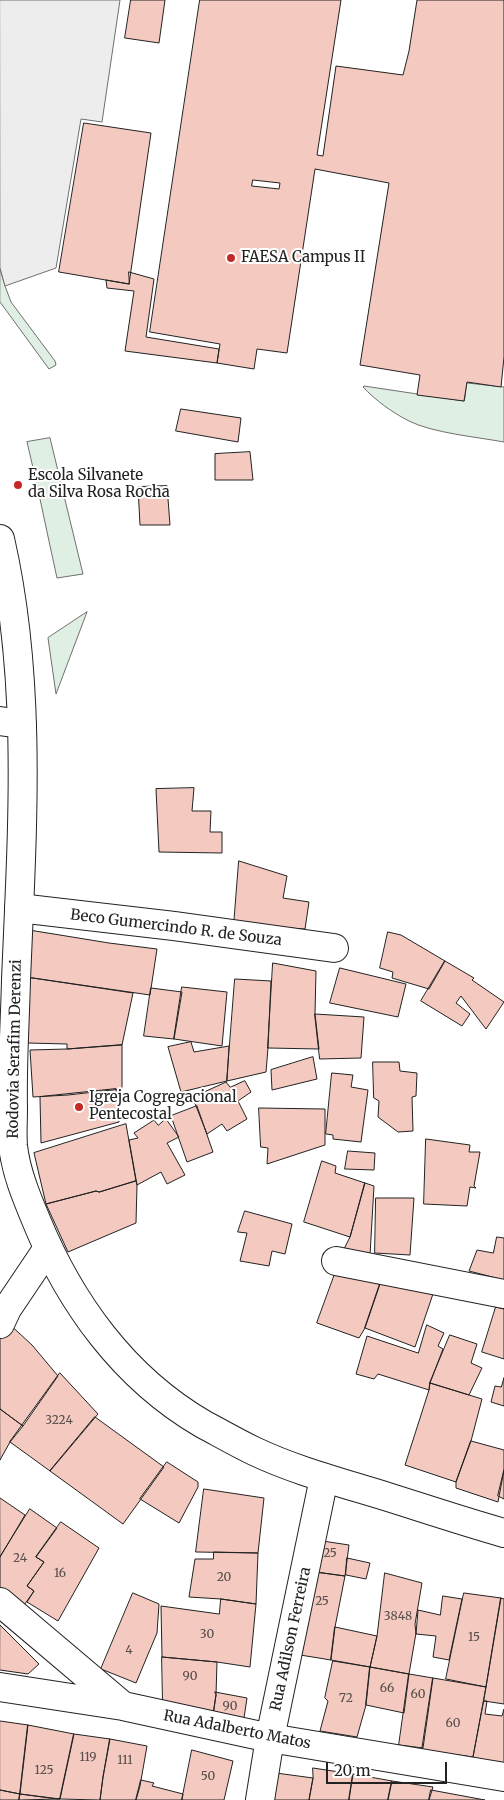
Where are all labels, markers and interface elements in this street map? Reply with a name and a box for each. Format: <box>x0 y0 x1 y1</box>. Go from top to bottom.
place label: FAESA Campus II <box>241 249 365 267</box>
marker: FAESA Campus II <box>225 252 237 264</box>
place label: Escola Silvanete da Silva Rosa Rocha <box>28 467 170 502</box>
marker: Escola Silvanete da Silva Rosa Rocha <box>12 479 24 491</box>
street label: Beco Gumercindo R. de Souza <box>69 906 283 950</box>
street label: Rodovia Serafim Derenzi <box>4 959 26 1139</box>
place label: Igreja Cogregacional Pentecostal <box>89 1089 237 1124</box>
marker: Igreja Cogregacional Pentecostal <box>73 1101 85 1113</box>
house number: 3224 <box>45 1414 73 1428</box>
house number: 25 <box>323 1547 337 1561</box>
house number: 24 <box>13 1552 27 1566</box>
street label: Rua Adilson Ferreira <box>267 1565 315 1713</box>
house number: 16 <box>54 1567 66 1581</box>
house number: 20 <box>217 1571 231 1585</box>
house number: 25 <box>315 1595 329 1609</box>
house number: 3848 <box>384 1610 412 1624</box>
house number: 30 <box>200 1628 214 1642</box>
house number: 15 <box>468 1631 480 1645</box>
house number: 4 <box>125 1644 133 1658</box>
house number: 90 <box>182 1670 198 1684</box>
house number: 66 <box>380 1682 394 1696</box>
house number: 60 <box>411 1688 425 1702</box>
house number: 72 <box>339 1692 353 1706</box>
house number: 90 <box>222 1700 238 1714</box>
street label: Rua Adalberto Matos <box>162 1707 312 1753</box>
house number: 60 <box>446 1717 460 1731</box>
house number: 119 <box>79 1751 97 1765</box>
scale bar <box>329 1752 450 1784</box>
house number: 111 <box>117 1754 133 1768</box>
text: 20 m <box>334 1761 371 1780</box>
house number: 125 <box>35 1764 53 1778</box>
house number: 50 <box>201 1770 215 1784</box>

